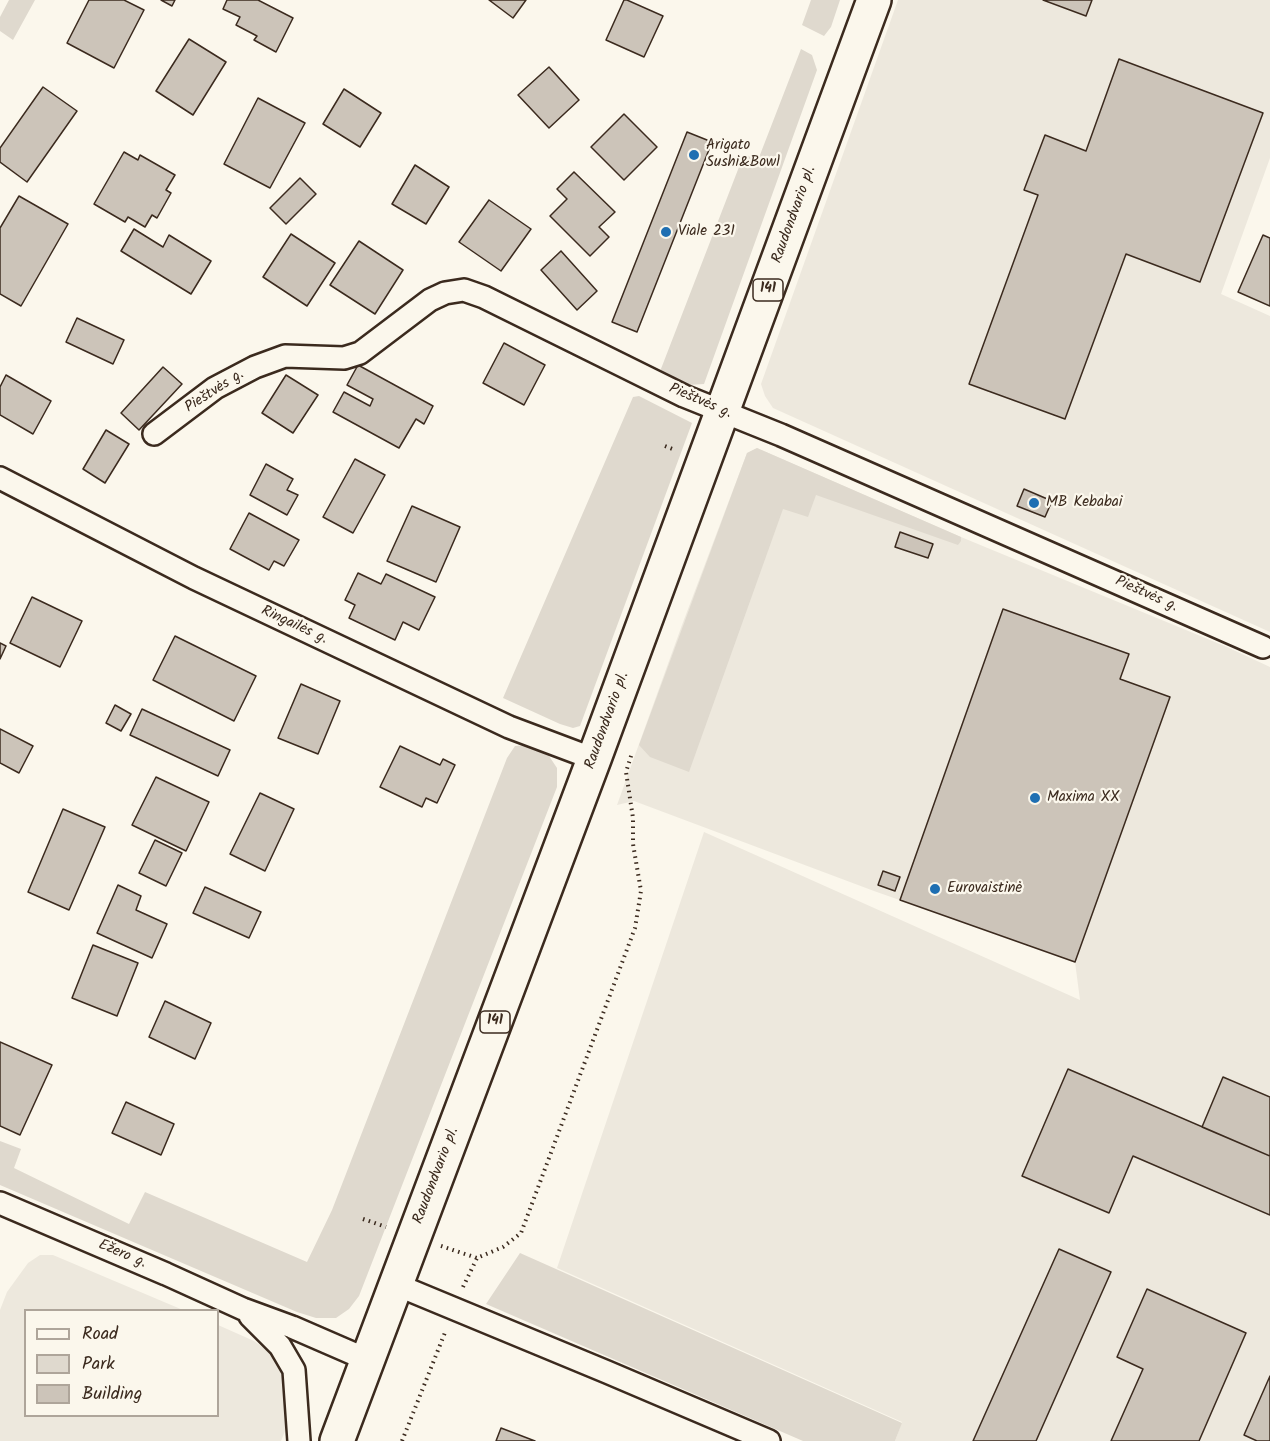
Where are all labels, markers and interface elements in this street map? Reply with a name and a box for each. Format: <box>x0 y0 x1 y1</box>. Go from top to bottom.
place label: Arigato Sushi&Bowl <box>706 137 780 172</box>
marker: Arigato Sushi&Bowl <box>687 148 701 162</box>
street label: Raudondvario pl. <box>769 164 821 266</box>
place label: Viale 231 <box>678 223 735 241</box>
marker: Viale 231 <box>659 225 673 239</box>
road number: 141 <box>753 279 783 301</box>
street label: Pieštvės g. <box>182 366 248 418</box>
street label: Pieštvės g. <box>666 381 734 423</box>
place label: MB Kebabai <box>1046 494 1122 512</box>
marker: MB Kebabai <box>1027 496 1041 510</box>
street label: Pieštvės g. <box>1112 573 1180 617</box>
street label: Ringailės g. <box>258 603 330 649</box>
street label: Raudondvario pl. <box>582 670 634 772</box>
place label: Maxima XX <box>1047 789 1120 807</box>
marker: Maxima XX <box>1028 791 1042 805</box>
place label: Eurovaistinė <box>947 880 1022 898</box>
marker: Eurovaistinė <box>928 882 942 896</box>
road number: 141 <box>480 1011 510 1033</box>
street label: Raudondvario pl. <box>410 1125 464 1227</box>
street label: Ežero g. <box>95 1237 149 1273</box>
legend <box>24 1309 219 1417</box>
text: Road <box>82 1320 118 1349</box>
text: Park <box>82 1350 115 1379</box>
text: Building <box>82 1380 142 1409</box>

